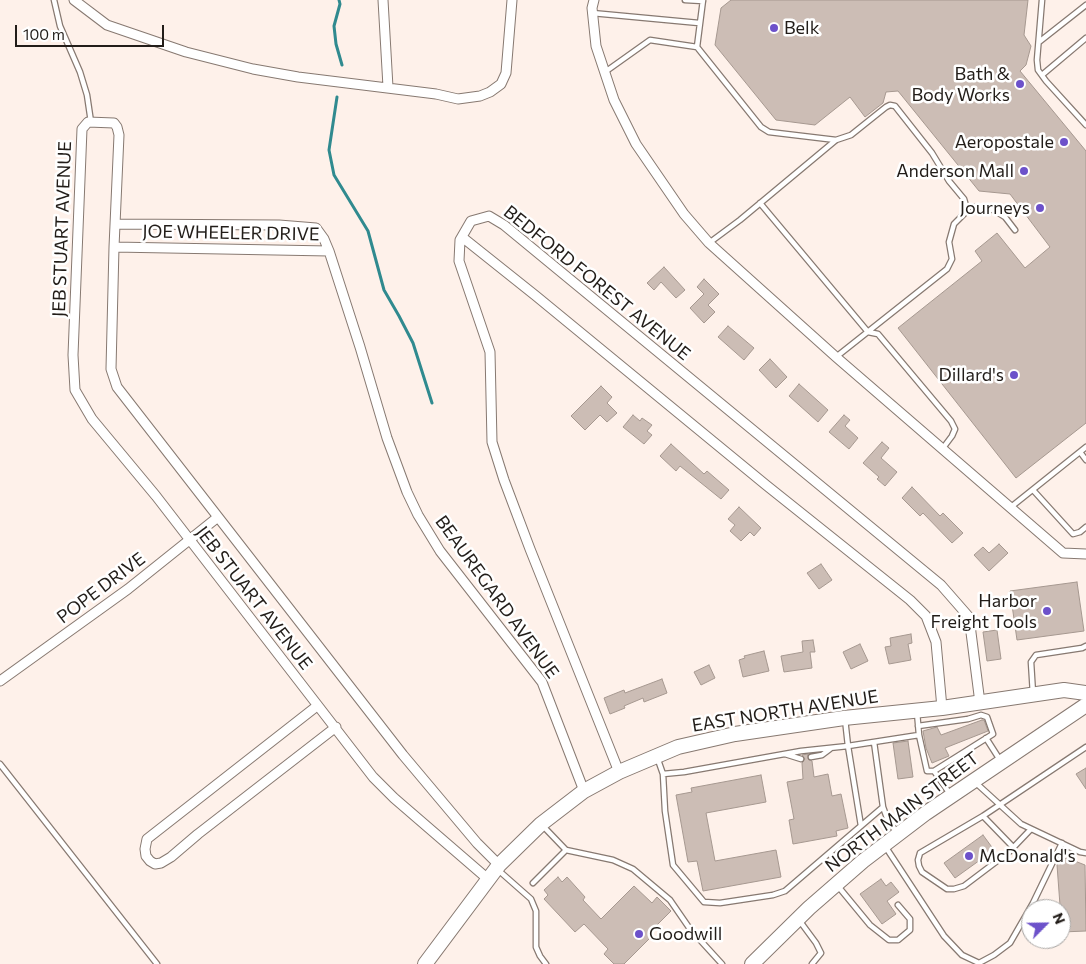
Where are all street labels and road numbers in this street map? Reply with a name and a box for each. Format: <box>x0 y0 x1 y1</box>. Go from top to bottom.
street label: JEB STUART AVENUE <box>48 141 76 317</box>
street label: BEDFORD FOREST AVENUE <box>499 201 695 365</box>
street label: JOE WHEELER DRIVE <box>142 221 320 245</box>
street label: BEAUREGARD AVENUE <box>431 511 563 683</box>
street label: JEB STUART AVENUE <box>191 522 317 674</box>
street label: POPE DRIVE <box>53 548 149 628</box>
street label: EAST NORTH AVENUE <box>690 686 880 736</box>
street label: NORTH MAIN STREET <box>821 747 983 877</box>

